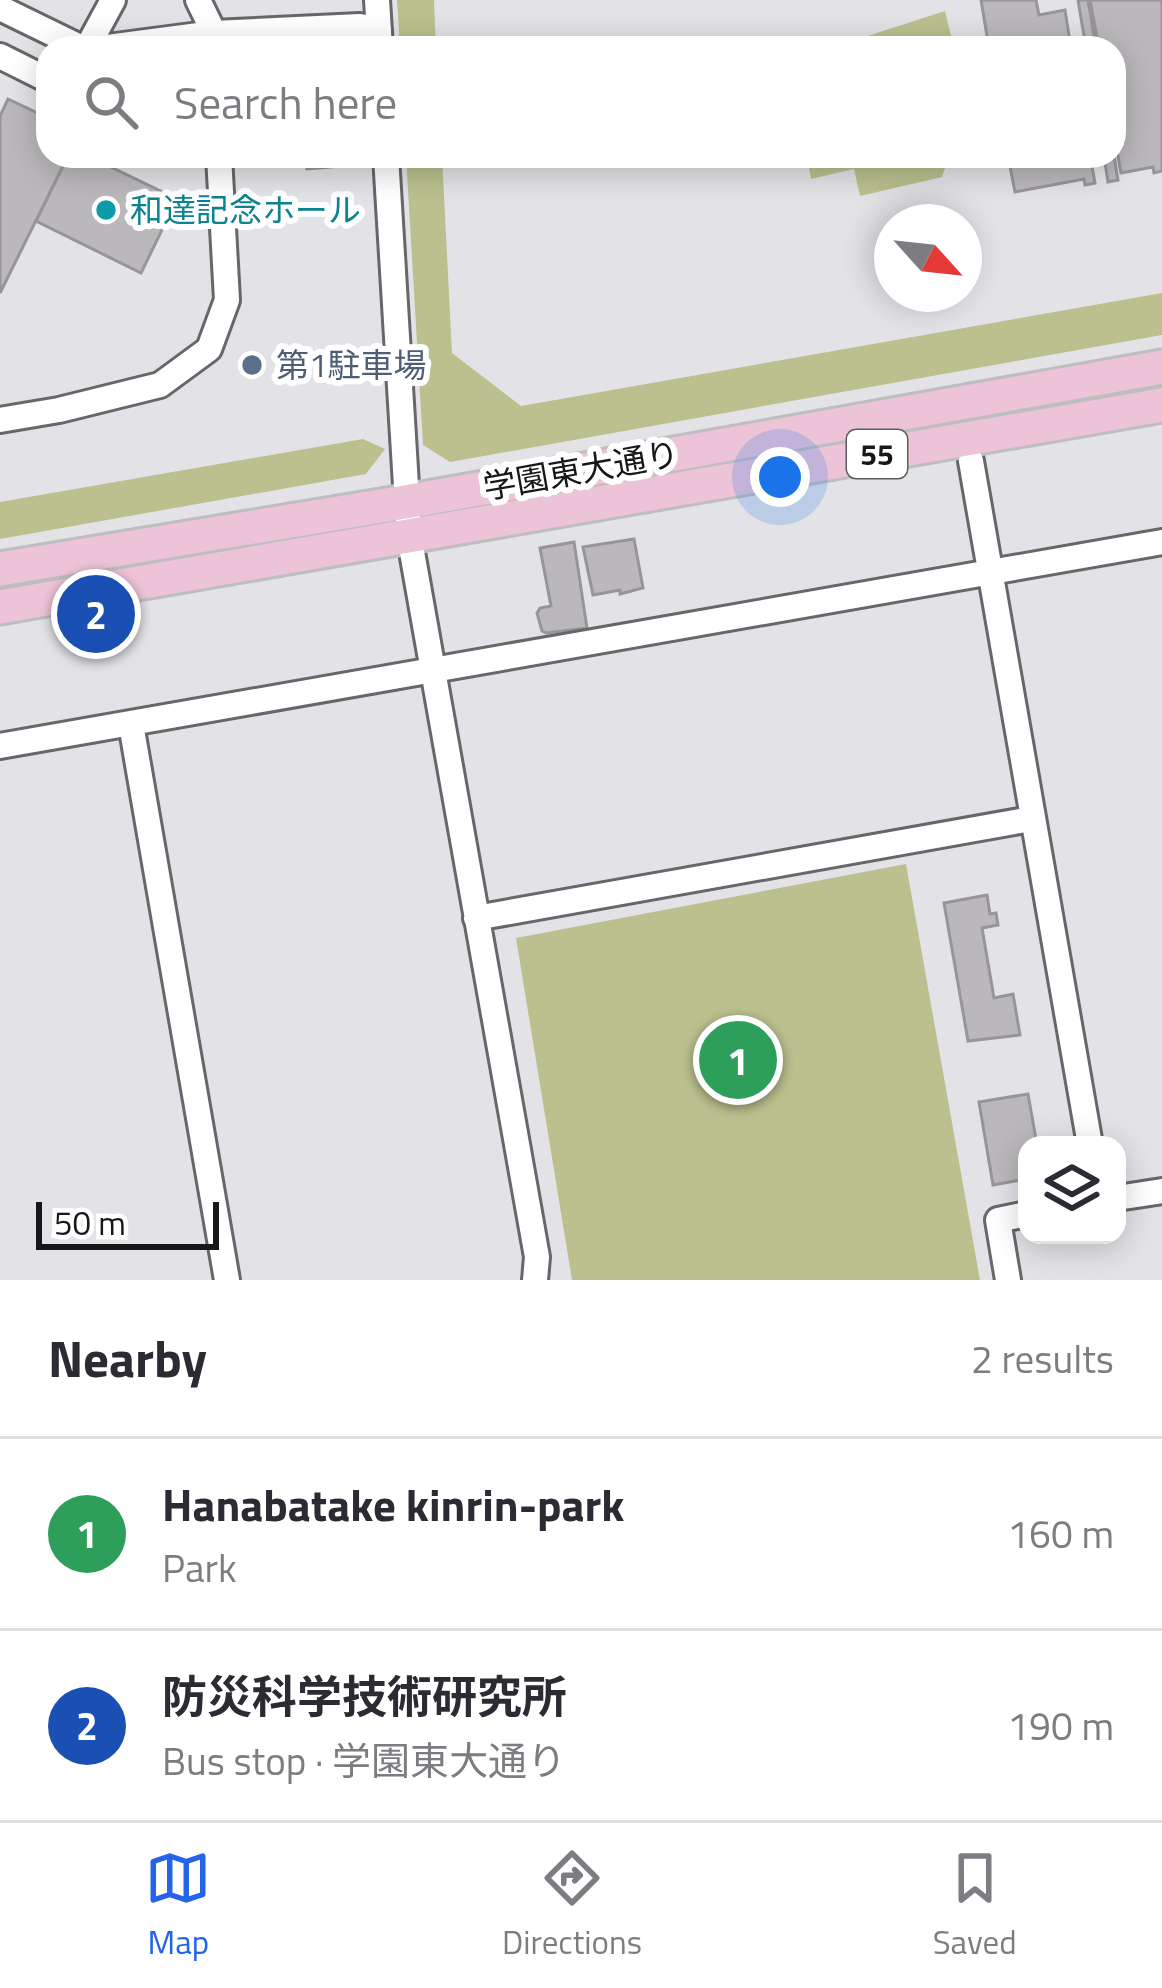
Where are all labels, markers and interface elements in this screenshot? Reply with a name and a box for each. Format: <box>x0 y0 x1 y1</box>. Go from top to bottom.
search box <box>36 36 1126 168</box>
text: Search here <box>174 68 397 136</box>
icon: search <box>78 69 144 135</box>
place label: 和達記念ホール <box>130 185 361 235</box>
marker: 和達記念ホール <box>93 197 119 223</box>
north arrow <box>874 204 982 312</box>
place label: 第1駐車場 <box>276 340 426 390</box>
marker: 第1駐車場 <box>239 352 265 378</box>
street label: 学園東大通り <box>479 428 683 512</box>
road number: 55 <box>847 430 907 478</box>
your location <box>750 447 810 507</box>
pin: 2 <box>57 569 135 659</box>
pin: 1 <box>699 1015 777 1105</box>
map controls <box>1018 1136 1126 1244</box>
button: layers <box>1018 1136 1126 1244</box>
scale bar <box>36 1196 219 1249</box>
text: 50 m <box>54 1198 126 1248</box>
text: Nearby <box>48 1319 207 1397</box>
text: 2 results <box>971 1329 1114 1388</box>
text: Hanabatake kinrin-park <box>162 1470 624 1538</box>
text: 1 <box>76 1504 98 1563</box>
text: 160 m <box>1007 1504 1114 1563</box>
text: Park <box>162 1538 237 1597</box>
text: 防災科学技術研究所 <box>162 1662 567 1730</box>
text: 2 <box>76 1696 98 1755</box>
text: 190 m <box>1007 1696 1114 1755</box>
text: Bus stop · 学園東大通り <box>162 1731 566 1790</box>
tab: Map <box>145 1845 211 1967</box>
tab: Directions <box>502 1845 642 1967</box>
tab: Saved <box>933 1845 1017 1967</box>

